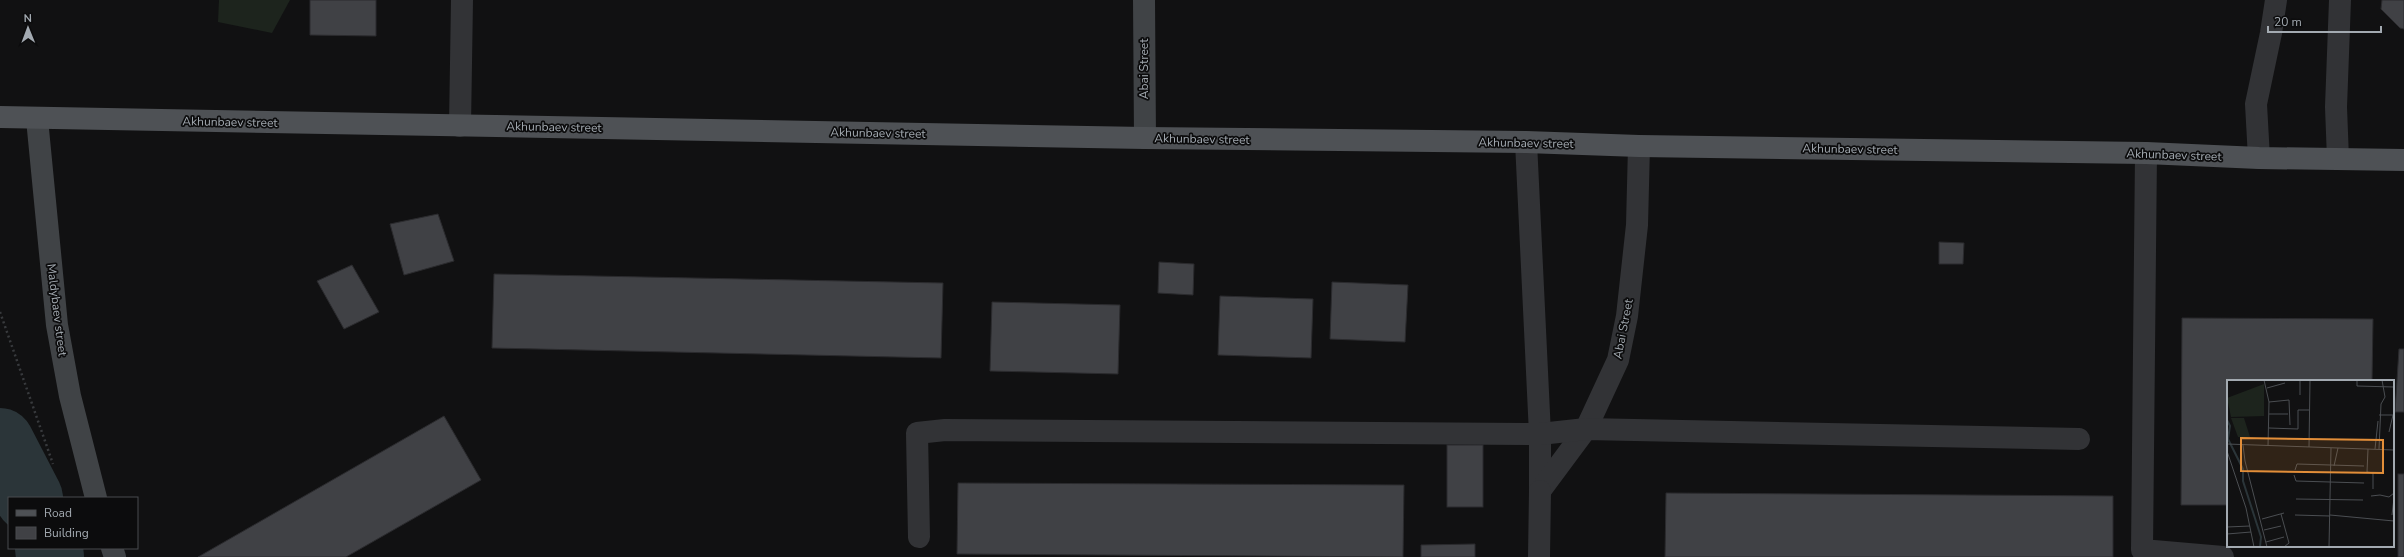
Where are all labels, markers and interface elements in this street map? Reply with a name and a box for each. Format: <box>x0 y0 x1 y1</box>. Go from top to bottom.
north arrow <box>8 8 48 48</box>
scale bar <box>2268 8 2381 34</box>
text: N <box>24 11 32 26</box>
text: 20 m <box>2274 14 2302 30</box>
street label: Abai Street <box>1136 38 1152 99</box>
street label: Akhunbaev street <box>182 113 278 131</box>
street label: Akhunbaev street <box>506 118 602 136</box>
street label: Akhunbaev street <box>830 124 926 142</box>
street label: Akhunbaev street <box>1154 130 1250 148</box>
street label: Akhunbaev street <box>1478 134 1574 152</box>
street label: Akhunbaev street <box>1802 140 1898 158</box>
street label: Akhunbaev street <box>2126 145 2223 165</box>
street label: Maldybaev street <box>43 263 71 358</box>
street label: Abai Street <box>1609 297 1637 360</box>
inset map <box>2227 380 2394 547</box>
legend <box>8 497 138 549</box>
text: Road <box>44 505 72 521</box>
text: Building <box>44 525 89 541</box>

